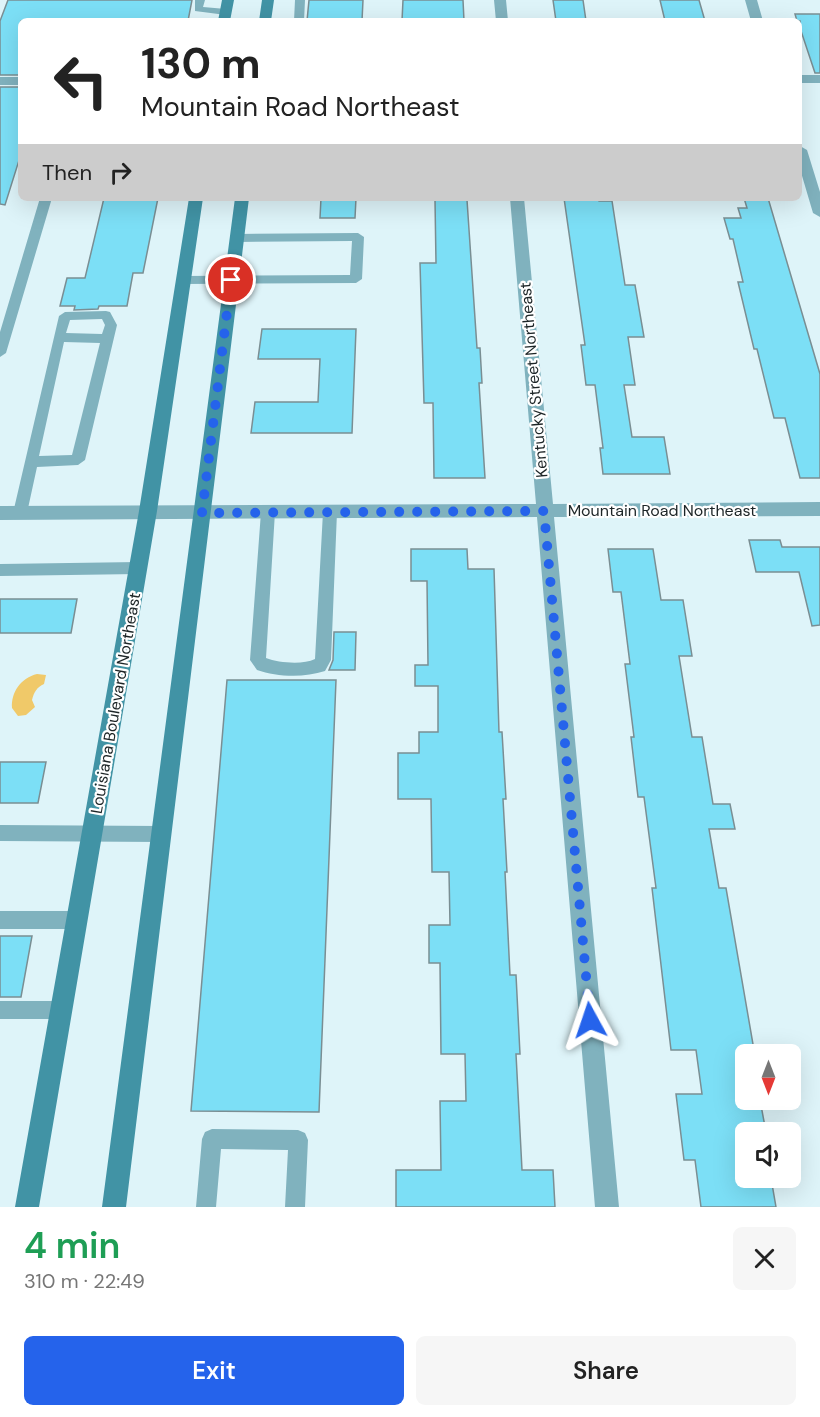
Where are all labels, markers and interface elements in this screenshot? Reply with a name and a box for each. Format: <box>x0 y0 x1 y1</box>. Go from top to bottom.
text: 130 m <box>141 36 261 91</box>
icon: left <box>42 42 120 120</box>
text: Mountain Road Northeast <box>141 89 460 124</box>
icon: right <box>104 156 137 189</box>
text: Then <box>42 158 92 187</box>
pin <box>205 254 256 305</box>
icon: arrive <box>214 263 247 296</box>
street label: Kentucky Street Northeast <box>514 281 553 479</box>
street label: Mountain Road Northeast <box>568 500 756 521</box>
street label: Louisiana Boulevard Northeast <box>86 591 145 815</box>
position arrow <box>558 988 622 1052</box>
north arrow <box>735 1044 801 1110</box>
map controls <box>735 1044 801 1188</box>
button: sound <box>735 1122 801 1188</box>
text: 4 min <box>24 1222 120 1269</box>
button: close <box>733 1227 796 1290</box>
text: 310 m · 22:49 <box>24 1268 145 1294</box>
button: Exit <box>24 1336 404 1405</box>
button: Share <box>416 1336 796 1405</box>

